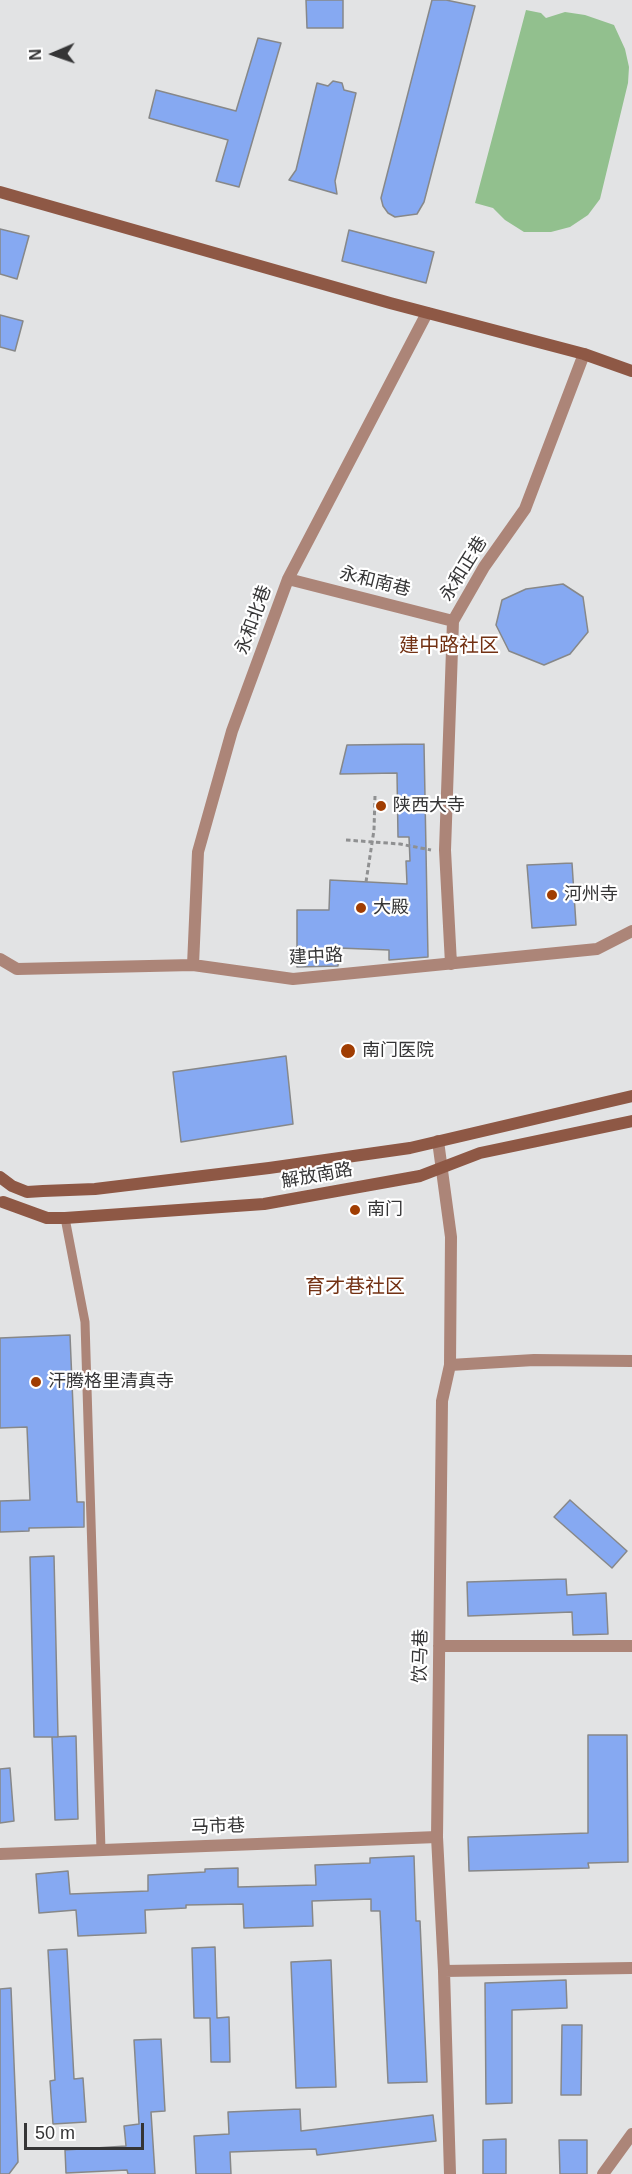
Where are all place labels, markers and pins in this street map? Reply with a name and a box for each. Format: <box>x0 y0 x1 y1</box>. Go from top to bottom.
place label: 陕西大寺 <box>393 795 465 817</box>
marker: 陕西大寺 <box>374 799 388 813</box>
place label: 河州寺 <box>564 884 618 906</box>
marker: 河州寺 <box>545 888 559 902</box>
place label: 大殿 <box>373 897 409 919</box>
marker: 大殿 <box>354 901 368 915</box>
place label: 南门医院 <box>362 1040 434 1062</box>
marker: 南门医院 <box>339 1042 357 1060</box>
place label: 南门 <box>367 1199 403 1221</box>
marker: 南门 <box>348 1203 362 1217</box>
place label: 汗腾格里清真寺 <box>48 1371 174 1393</box>
marker: 汗腾格里清真寺 <box>29 1375 43 1389</box>

